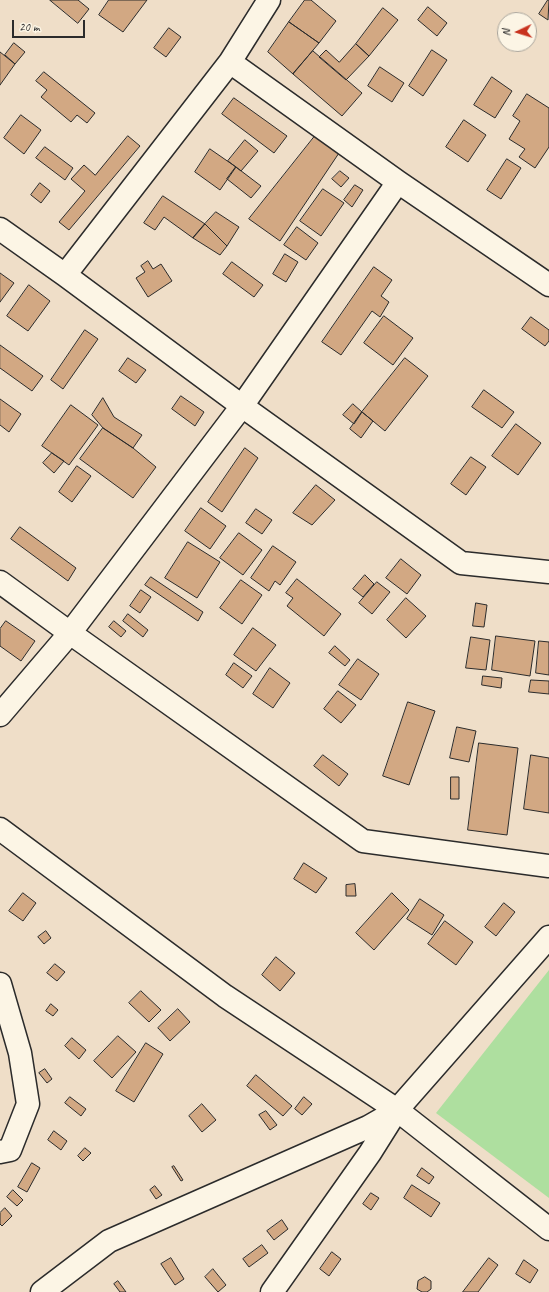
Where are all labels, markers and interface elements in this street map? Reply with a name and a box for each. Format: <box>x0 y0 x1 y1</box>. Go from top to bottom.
scale bar <box>14 12 87 38</box>
north arrow <box>497 12 537 52</box>
text: 20 m <box>19 19 39 35</box>
text: N <box>499 29 513 37</box>

